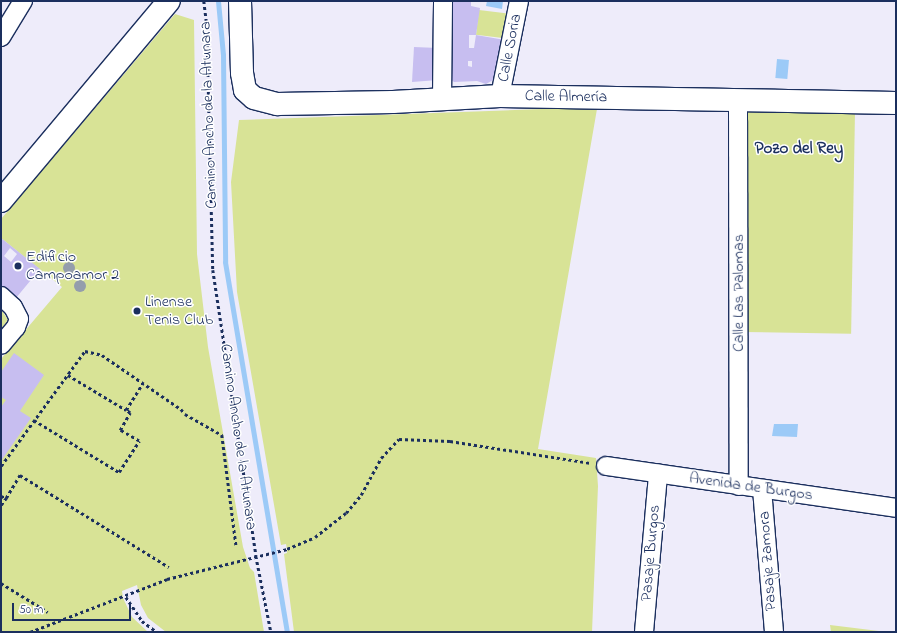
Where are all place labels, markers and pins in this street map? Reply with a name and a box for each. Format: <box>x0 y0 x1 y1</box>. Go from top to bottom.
place label: Edificio Campoamor 2 <box>26 247 119 285</box>
marker: Edificio Campoamor 2 <box>13 261 23 271</box>
place label: Linense Tenis Club <box>145 292 213 330</box>
marker: Linense Tenis Club <box>132 306 142 316</box>

